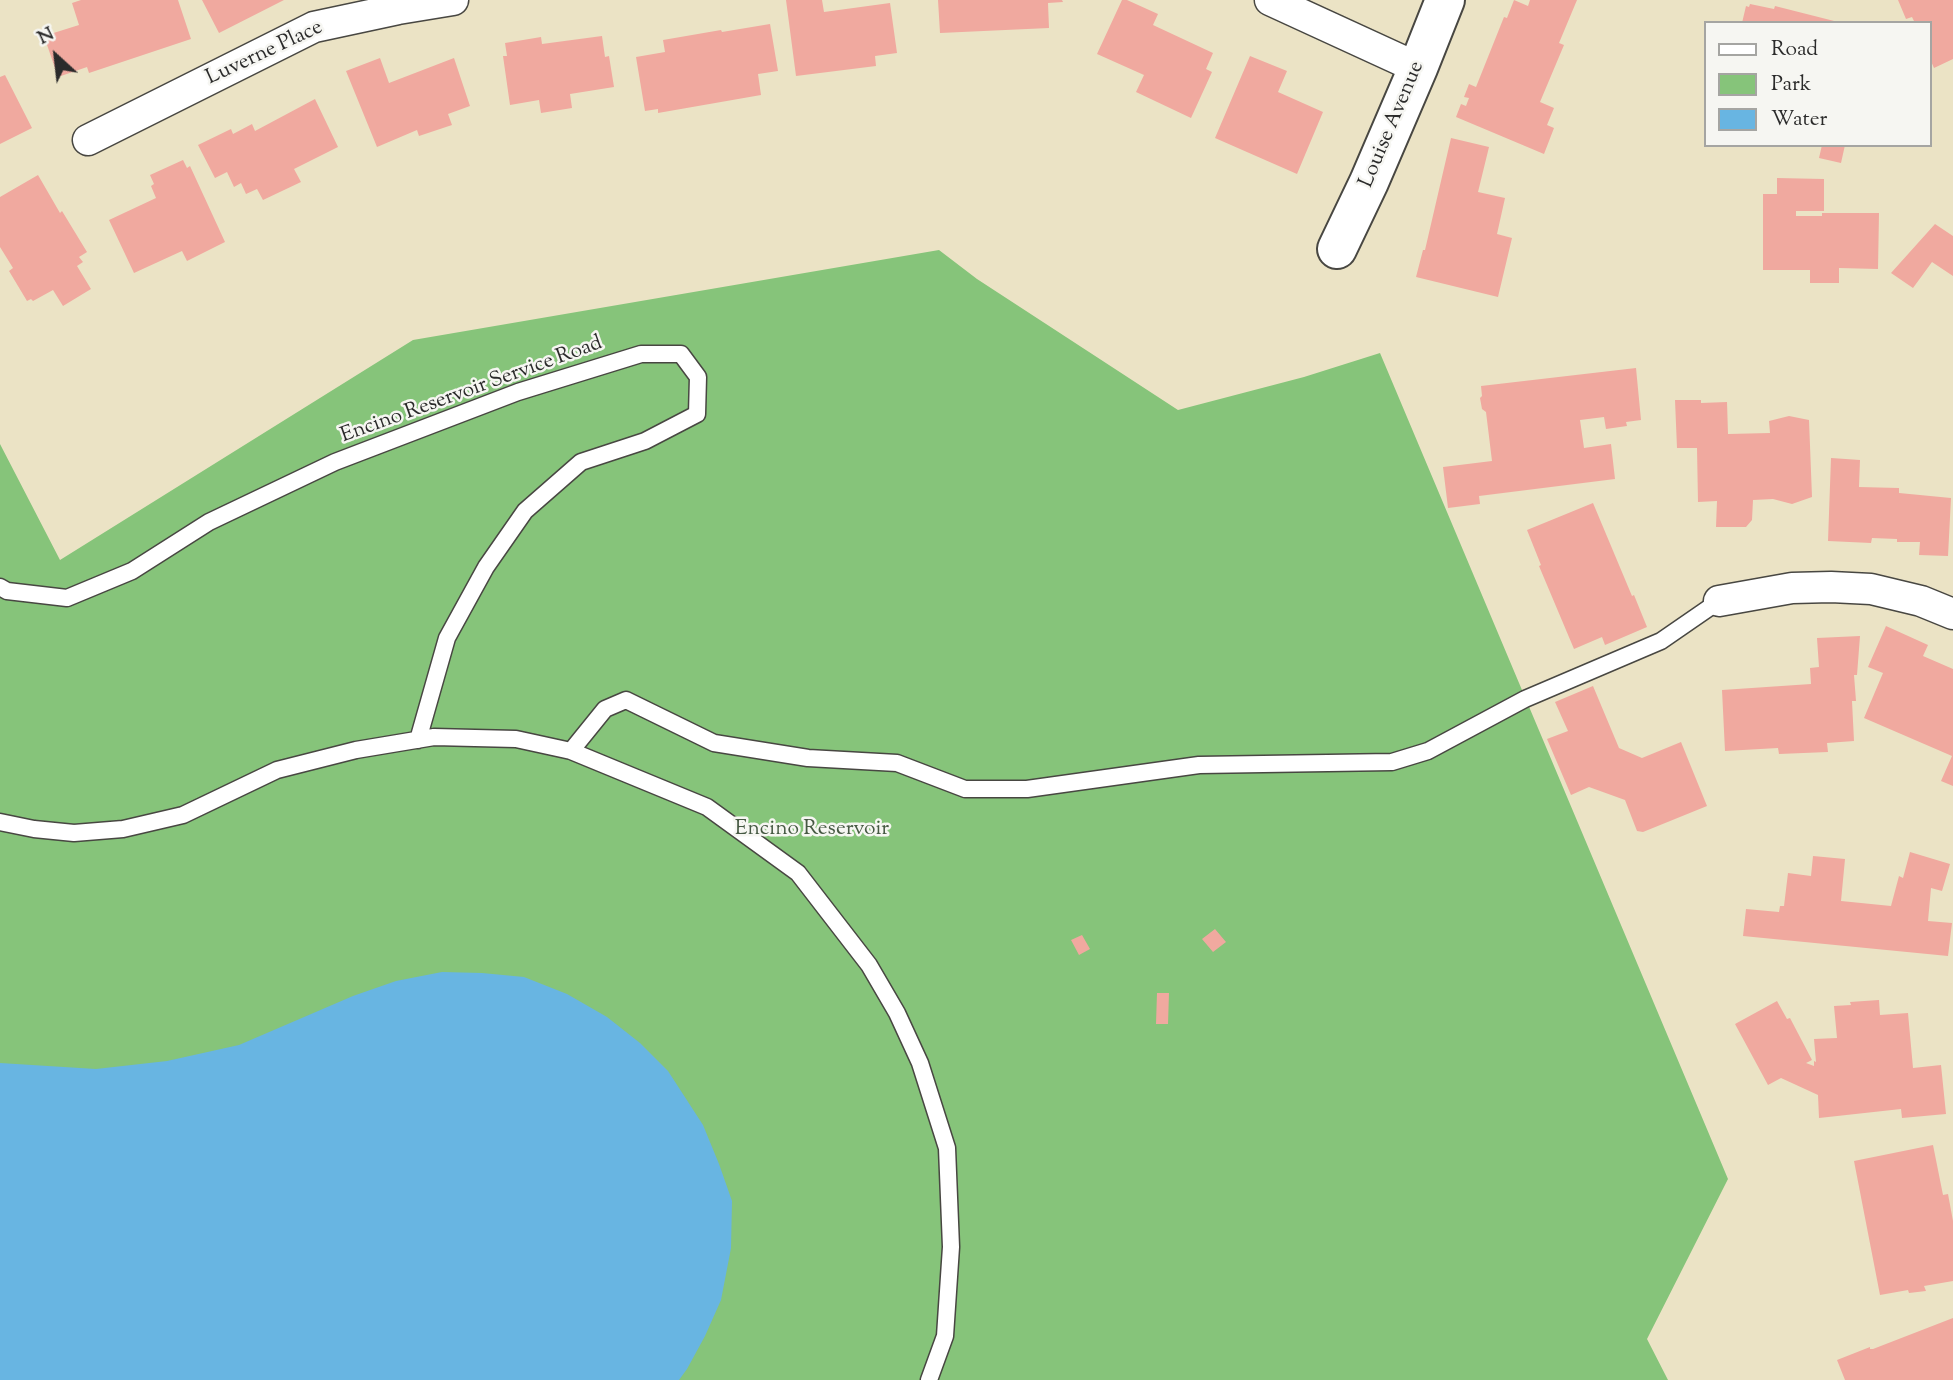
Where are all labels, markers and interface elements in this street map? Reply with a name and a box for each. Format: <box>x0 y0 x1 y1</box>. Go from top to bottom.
street label: Luverne Place <box>203 16 327 92</box>
north arrow <box>21 21 91 91</box>
text: N <box>33 21 59 52</box>
legend <box>1704 21 1932 147</box>
text: Road <box>1771 35 1818 65</box>
street label: Louise Avenue <box>1355 58 1431 192</box>
text: Park <box>1771 70 1811 100</box>
text: Water <box>1771 105 1827 135</box>
street label: Encino Reservoir Service Road <box>338 332 606 450</box>
park label: Encino Reservoir <box>735 817 889 843</box>

